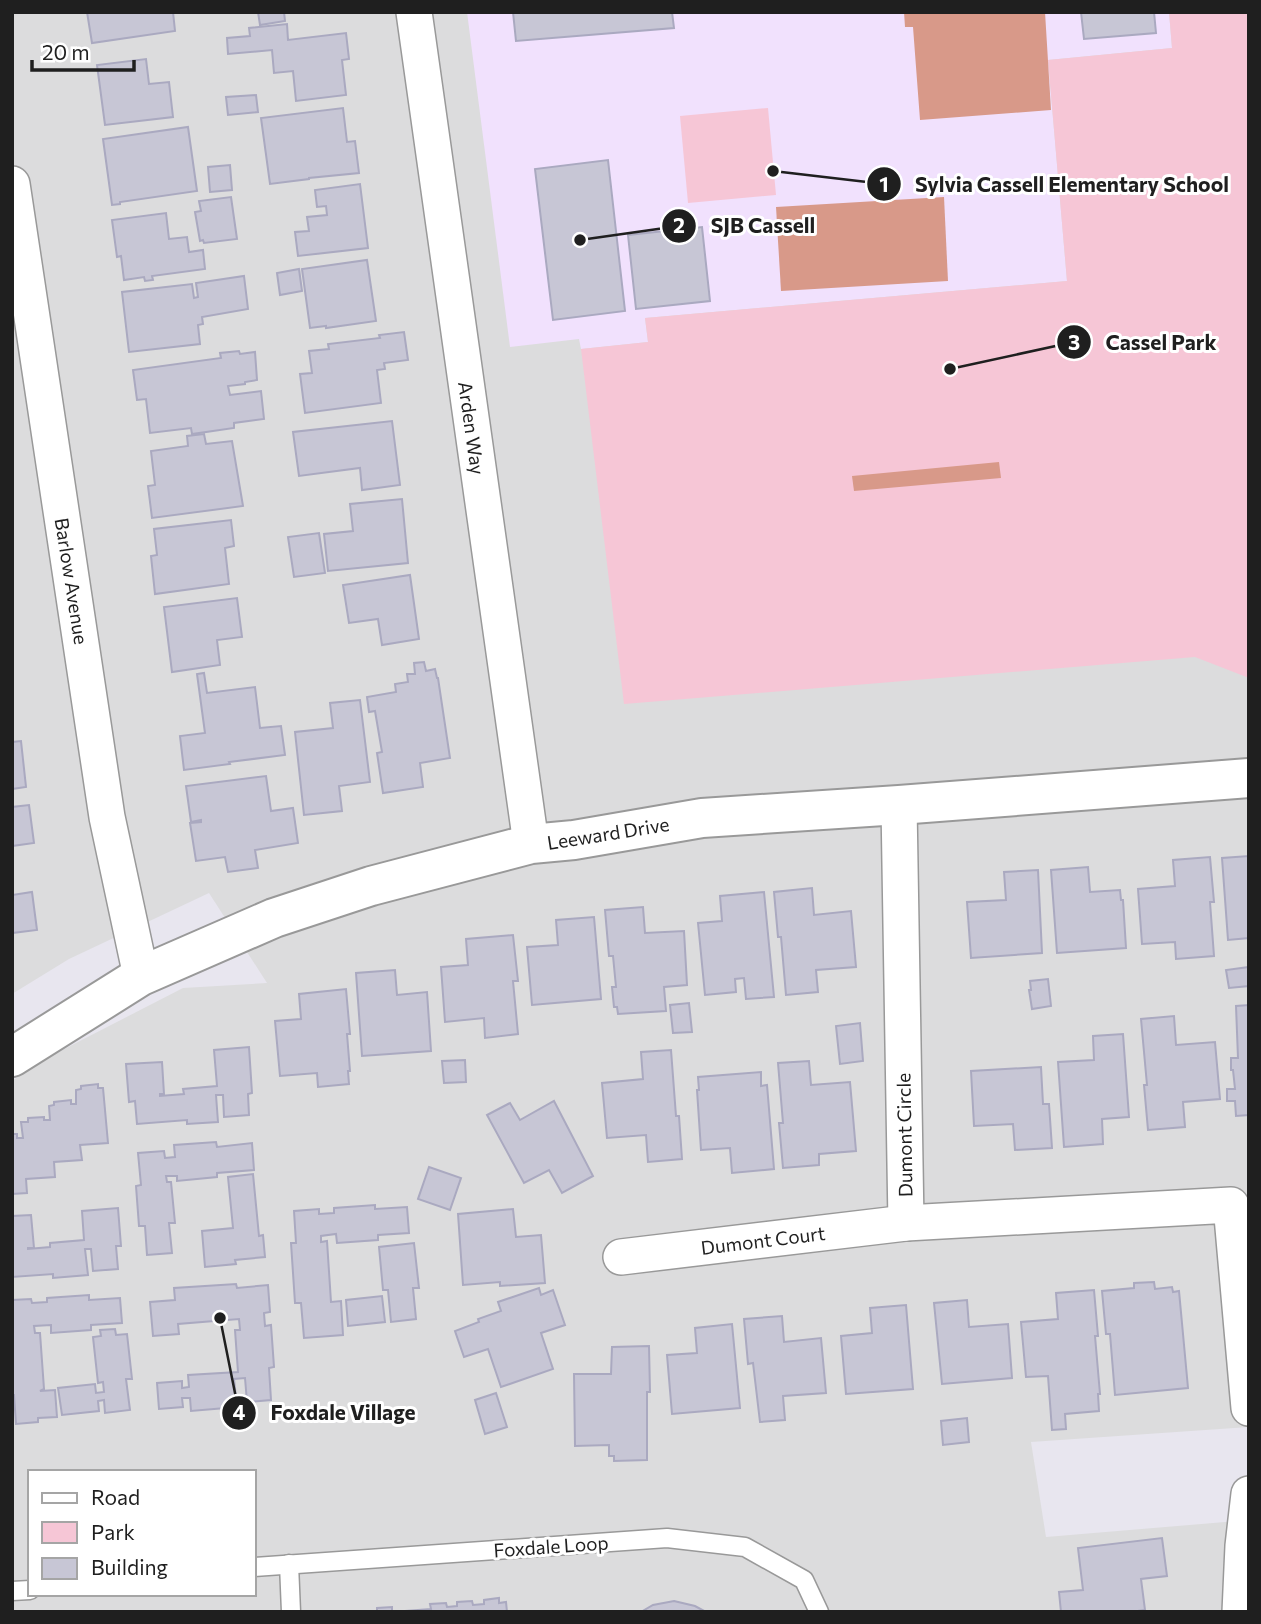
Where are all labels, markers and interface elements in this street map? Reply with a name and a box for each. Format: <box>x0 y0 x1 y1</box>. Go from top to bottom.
scale bar <box>32 28 133 72</box>
text: 20 m <box>42 39 90 64</box>
callout: Sylvia Cassell Elementary School <box>866 163 1243 205</box>
text: 1 <box>879 171 889 196</box>
text: Sylvia Cassell Elementary School <box>915 171 1229 196</box>
callout: SJB Cassell <box>662 205 829 247</box>
text: 2 <box>673 212 685 237</box>
text: SJB Cassell <box>711 212 815 237</box>
callout: Cassel Park <box>1056 321 1230 363</box>
text: 3 <box>1068 329 1080 354</box>
text: Cassel Park <box>1105 329 1217 354</box>
street label: Arden Way <box>454 380 490 476</box>
street label: Barlow Avenue <box>51 516 93 646</box>
street label: Leeward Drive <box>545 812 671 854</box>
street label: Dumont Circle <box>891 1073 917 1197</box>
street label: Dumont Court <box>699 1221 827 1259</box>
callout: Foxdale Village <box>222 1392 430 1434</box>
text: 4 <box>233 1399 246 1424</box>
text: Foxdale Village <box>270 1399 416 1424</box>
legend <box>28 1470 256 1596</box>
text: Road <box>91 1484 140 1509</box>
text: Park <box>91 1519 135 1544</box>
street label: Foxdale Loop <box>493 1531 609 1561</box>
text: Building <box>91 1554 168 1579</box>

